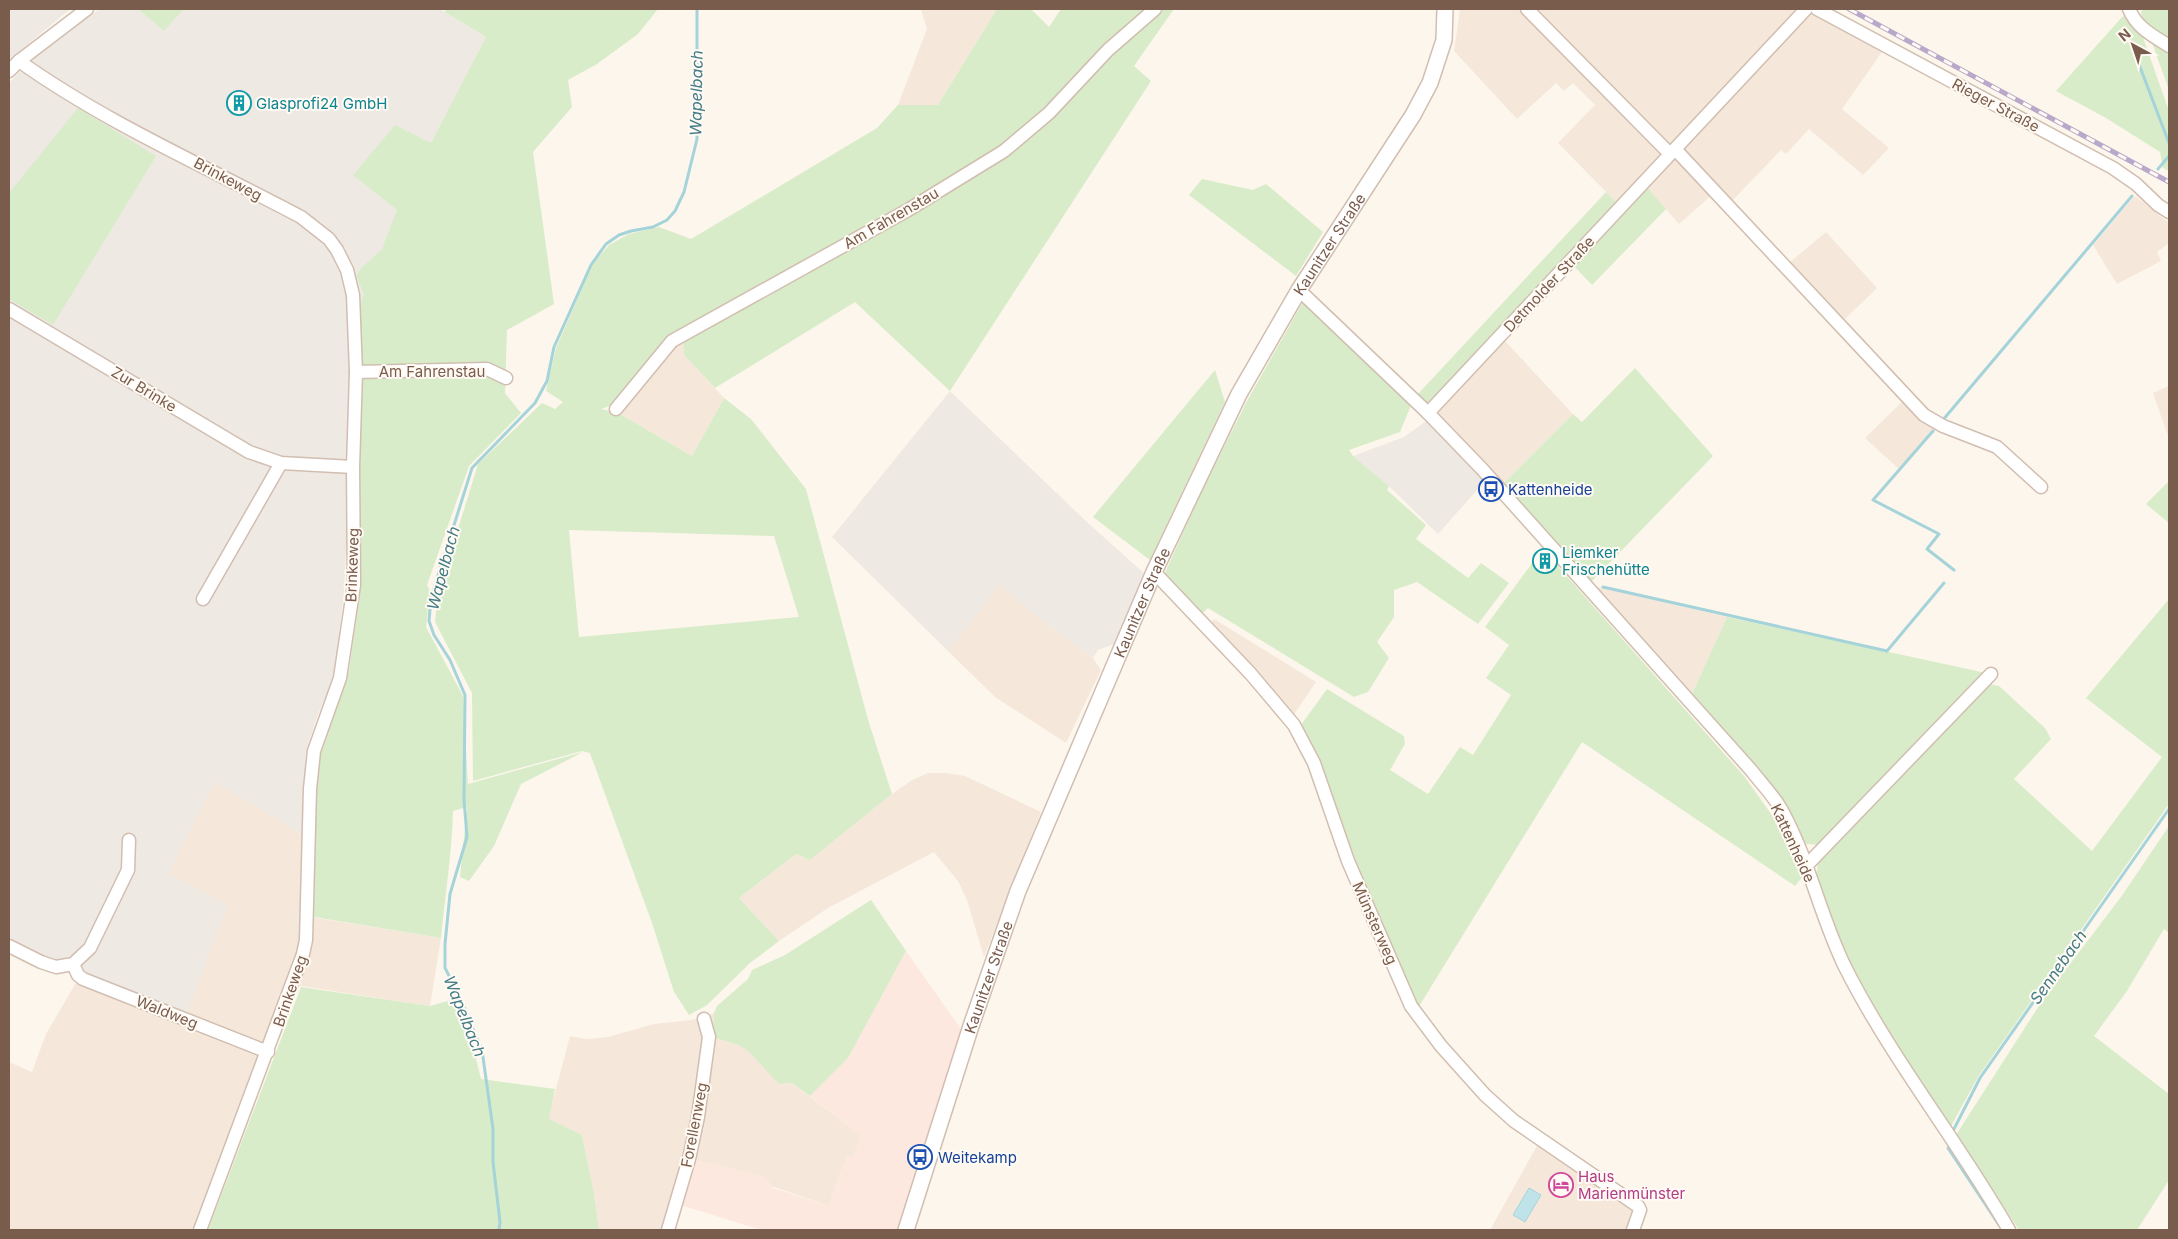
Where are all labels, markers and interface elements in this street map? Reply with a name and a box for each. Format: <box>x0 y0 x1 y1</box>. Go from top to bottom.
north arrow <box>2108 20 2158 70</box>
text: N <box>2115 25 2134 45</box>
water label: Wapelbach <box>685 50 707 136</box>
street label: Rieger Straße <box>1949 74 2043 136</box>
building icon: Glasprofi24 GmbH <box>226 90 252 116</box>
place label: Glasprofi24 GmbH <box>256 94 387 113</box>
street label: Brinkeweg <box>191 153 265 205</box>
street label: Am Fahrenstau <box>840 183 942 253</box>
street label: Kaunitzer Straße <box>1289 189 1369 299</box>
street label: Detmolder Straße <box>1500 232 1598 336</box>
street label: Zur Brinke <box>108 362 180 416</box>
street label: Am Fahrenstau <box>379 362 485 381</box>
bus stop icon: Kattenheide <box>1478 476 1504 502</box>
place label: Kattenheide <box>1508 480 1593 499</box>
water label: Wapelbach <box>422 524 464 612</box>
street label: Brinkeweg <box>341 527 363 603</box>
place label: Liemker Frischehütte <box>1562 543 1650 579</box>
street label: Kaunitzer Straße <box>1109 544 1174 660</box>
building icon: Liemker Frischehütte <box>1532 548 1558 574</box>
street label: Kattenheide <box>1767 801 1819 885</box>
street label: Münsterweg <box>1348 879 1402 967</box>
street label: Kaunitzer Straße <box>960 918 1016 1036</box>
water label: Sennebach <box>2025 926 2091 1008</box>
street label: Brinkeweg <box>269 953 311 1029</box>
water label: Wapelbach <box>440 972 490 1060</box>
street label: Waldweg <box>133 991 201 1033</box>
street label: Forellenweg <box>676 1081 712 1169</box>
bus stop icon: Weitekamp <box>907 1144 933 1170</box>
place label: Weitekamp <box>938 1148 1017 1167</box>
place label: Haus Marienmünster <box>1578 1167 1685 1203</box>
hotel icon: Haus Marienmünster <box>1548 1172 1574 1198</box>

